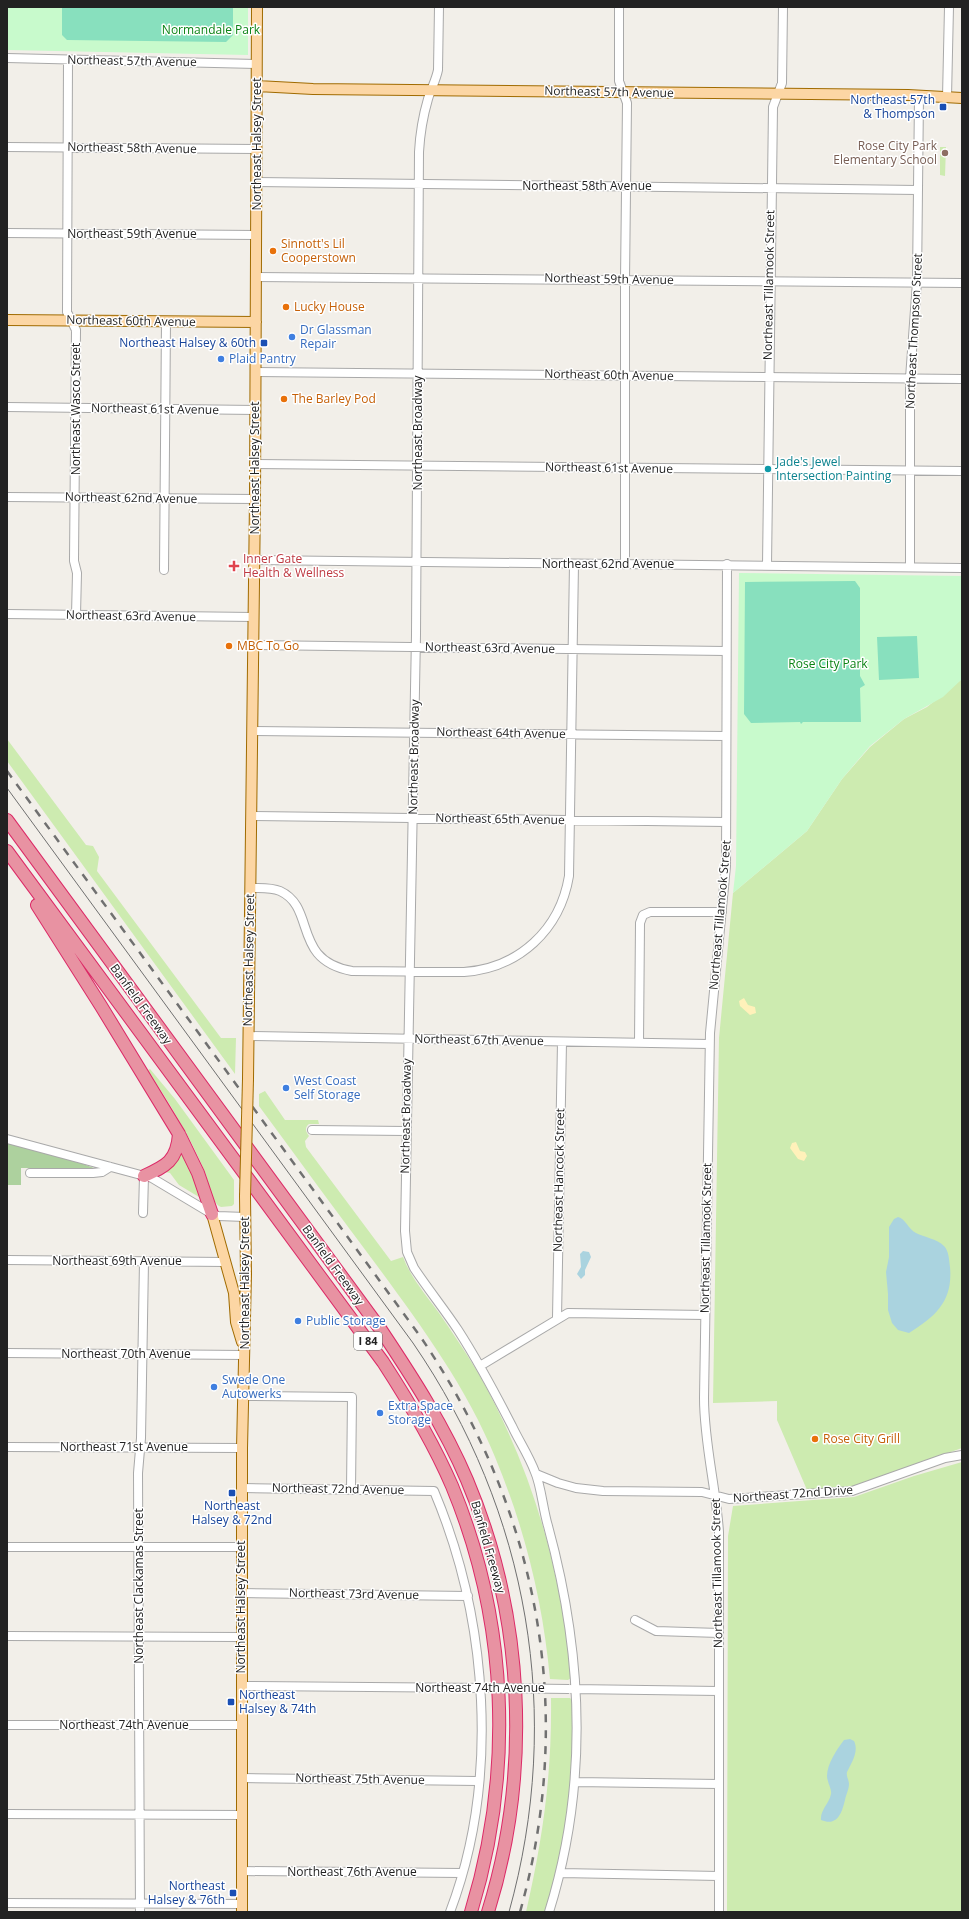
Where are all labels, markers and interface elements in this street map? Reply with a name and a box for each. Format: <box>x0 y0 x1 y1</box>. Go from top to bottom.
park label: Normandale Park <box>162 21 261 38</box>
street label: Northeast 57th Avenue <box>67 51 197 70</box>
street label: Northeast Halsey Street <box>248 78 265 210</box>
street label: Northeast 57th Avenue <box>544 82 674 101</box>
place label: Northeast 57th & Thompson <box>850 91 935 122</box>
marker: Northeast 57th & Thompson <box>938 102 948 112</box>
place label: Rose City Park Elementary School <box>833 137 938 168</box>
street label: Northeast 58th Avenue <box>67 138 197 157</box>
marker: Rose City Park Elementary School <box>940 148 950 158</box>
street label: Northeast 58th Avenue <box>522 177 652 194</box>
street label: Northeast Tillamook Street <box>759 210 778 360</box>
street label: Northeast 59th Avenue <box>67 225 197 242</box>
place label: Sinnott's Lil Cooperstown <box>281 235 356 266</box>
marker: Sinnott's Lil Cooperstown <box>268 246 278 256</box>
street label: Northeast Thompson Street <box>901 253 926 409</box>
street label: Northeast 59th Avenue <box>544 269 674 288</box>
place label: Lucky House <box>294 298 365 315</box>
marker: Lucky House <box>281 302 291 312</box>
street label: Northeast 60th Avenue <box>66 311 196 330</box>
place label: Dr Glassman Repair <box>300 321 372 352</box>
marker: Dr Glassman Repair <box>287 332 297 342</box>
place label: Northeast Halsey & 60th <box>119 334 256 351</box>
marker: Northeast Halsey & 60th <box>259 338 269 348</box>
street label: Northeast Wasco Street <box>67 343 84 475</box>
place label: Plaid Pantry <box>229 350 297 367</box>
marker: Plaid Pantry <box>216 354 226 364</box>
street label: Northeast 60th Avenue <box>544 365 674 384</box>
street label: Northeast Broadway <box>409 374 426 491</box>
place label: The Barley Pod <box>292 390 376 407</box>
marker: The Barley Pod <box>279 394 289 404</box>
street label: Northeast 61st Avenue <box>91 399 219 418</box>
street label: Northeast Halsey Street <box>246 402 263 534</box>
place label: Jade's Jewel Intersection Painting <box>775 453 892 484</box>
street label: Northeast 61st Avenue <box>545 458 673 477</box>
marker: Jade's Jewel Intersection Painting <box>763 464 773 474</box>
street label: Northeast 62nd Avenue <box>65 488 198 507</box>
place label: Inner Gate Health & Wellness <box>243 550 345 581</box>
street label: Northeast 62nd Avenue <box>542 555 675 572</box>
marker: Inner Gate Health & Wellness <box>228 560 240 572</box>
street label: Northeast 63rd Avenue <box>66 606 196 625</box>
place label: MBC To Go <box>237 637 299 654</box>
street label: Northeast 63rd Avenue <box>425 638 555 657</box>
marker: MBC To Go <box>224 641 234 651</box>
park label: Rose City Park <box>788 655 868 672</box>
street label: Northeast Broadway <box>404 698 423 815</box>
street label: Northeast 64th Avenue <box>436 723 566 742</box>
street label: Northeast 65th Avenue <box>435 809 565 828</box>
street label: Northeast Tillamook Street <box>704 839 735 990</box>
street label: Northeast Halsey Street <box>239 893 258 1027</box>
street label: Banfield Freeway <box>106 960 177 1048</box>
street label: Northeast 67th Avenue <box>414 1030 544 1049</box>
street label: Northeast Broadway <box>396 1057 415 1174</box>
place label: West Coast Self Storage <box>294 1072 361 1103</box>
marker: West Coast Self Storage <box>281 1083 291 1093</box>
street label: Northeast Hancock Street <box>549 1108 568 1252</box>
street label: Northeast Tillamook Street <box>696 1163 715 1313</box>
street label: Northeast Halsey Street <box>236 1217 253 1349</box>
street label: Banfield Freeway <box>298 1221 369 1309</box>
street label: Northeast 69th Avenue <box>52 1252 182 1269</box>
place label: Public Storage <box>306 1312 386 1329</box>
marker: Public Storage <box>293 1316 303 1326</box>
road number: I 84 <box>354 1332 382 1350</box>
street label: Northeast 70th Avenue <box>61 1345 191 1362</box>
place label: Swede One Autowerks <box>222 1371 286 1402</box>
marker: Swede One Autowerks <box>209 1382 219 1392</box>
place label: Extra Space Storage <box>388 1397 453 1428</box>
marker: Extra Space Storage <box>375 1408 385 1418</box>
place label: Rose City Grill <box>823 1430 900 1447</box>
marker: Rose City Grill <box>810 1434 820 1444</box>
street label: Northeast 71st Avenue <box>60 1438 188 1455</box>
street label: Northeast 72nd Avenue <box>272 1479 405 1498</box>
street label: Northeast 72nd Drive <box>732 1481 854 1506</box>
marker: Northeast Halsey & 72nd <box>227 1488 237 1498</box>
place label: Northeast Halsey & 72nd <box>192 1497 272 1528</box>
street label: Northeast Tillamook Street <box>707 1498 726 1648</box>
street label: Banfield Freeway <box>467 1499 510 1596</box>
street label: Northeast Clackamas Street <box>130 1508 147 1664</box>
street label: Northeast Halsey Street <box>232 1541 249 1673</box>
street label: Northeast 73rd Avenue <box>289 1584 419 1603</box>
street label: Northeast 74th Avenue <box>415 1679 545 1696</box>
place label: Northeast Halsey & 74th <box>239 1686 316 1717</box>
marker: Northeast Halsey & 74th <box>226 1697 236 1707</box>
street label: Northeast 74th Avenue <box>59 1716 189 1733</box>
street label: Northeast 75th Avenue <box>295 1769 425 1788</box>
street label: Northeast 76th Avenue <box>287 1863 417 1880</box>
place label: Northeast Halsey & 76th <box>148 1877 225 1908</box>
marker: Northeast Halsey & 76th <box>228 1888 238 1898</box>

